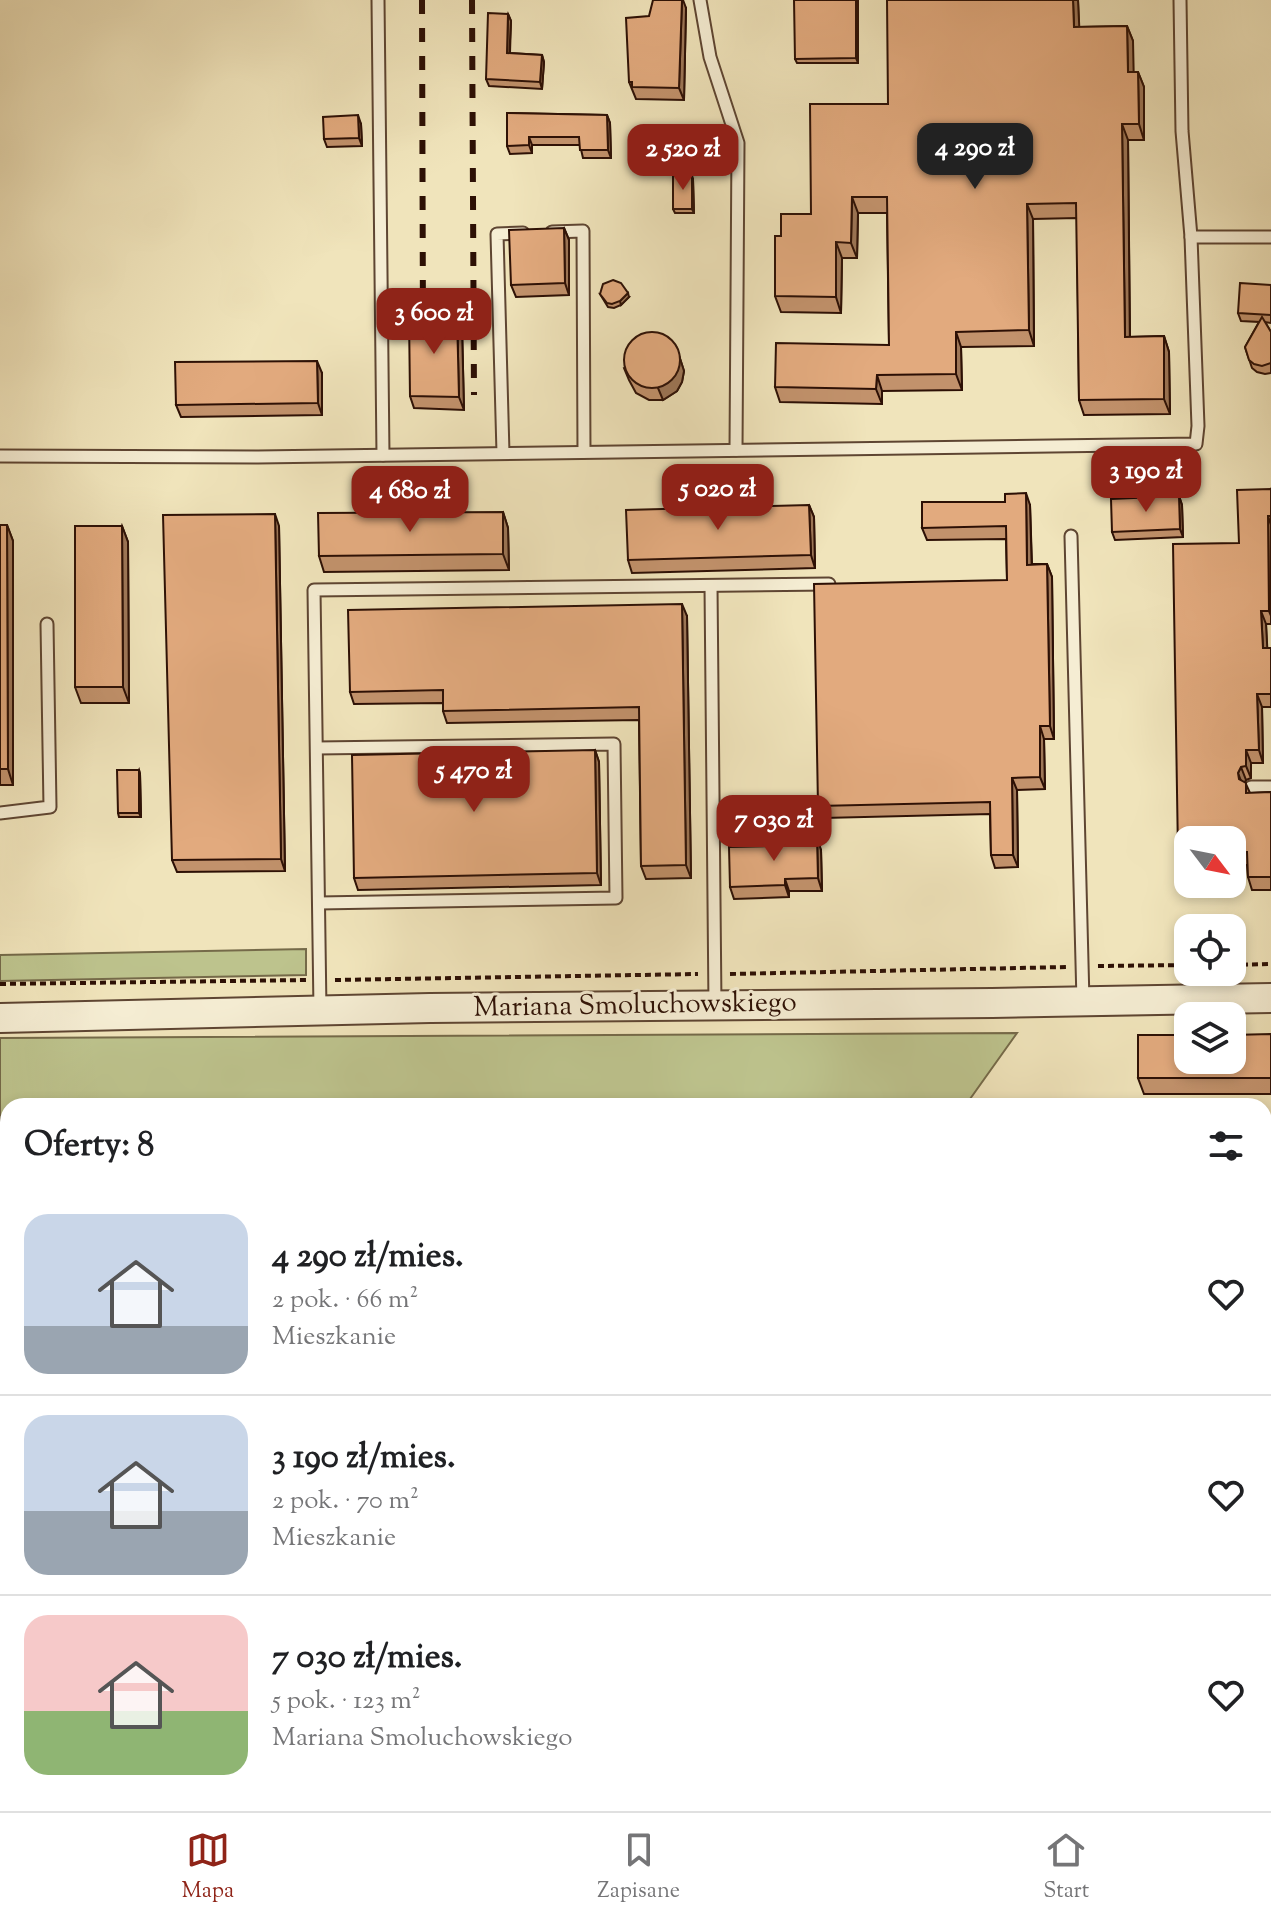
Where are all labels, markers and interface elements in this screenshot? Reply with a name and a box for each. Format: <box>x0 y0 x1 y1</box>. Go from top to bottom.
pin: 4 290 zł <box>892 123 1058 191</box>
pin: 2 520 zł <box>600 124 766 192</box>
text: 4 290 zł <box>935 130 1015 167</box>
text: 2 520 zł <box>645 131 721 168</box>
pin: 3 600 zł <box>351 288 517 356</box>
text: 3 600 zł <box>394 295 474 332</box>
pin: 3 190 zł <box>1063 446 1229 514</box>
text: 3 190 zł <box>1109 453 1183 490</box>
pin: 5 020 zł <box>635 464 801 532</box>
pin: 4 680 zł <box>327 466 493 534</box>
text: 5 020 zł <box>680 471 756 508</box>
text: 4 680 zł <box>370 473 450 510</box>
pin: 5 470 zł <box>391 746 557 814</box>
text: 5 470 zł <box>436 753 512 790</box>
pin: 7 030 zł <box>691 795 857 863</box>
text: 7 030 zł <box>735 802 813 839</box>
north arrow <box>1174 826 1246 898</box>
map controls <box>1174 826 1246 1074</box>
button: locate <box>1174 914 1246 986</box>
street label: Mariana Smoluchowskiego <box>473 983 797 1029</box>
button: layers <box>1174 1002 1246 1074</box>
text: Oferty: 8 <box>24 1122 154 1171</box>
icon: filters <box>1204 1124 1248 1168</box>
text: 4 290 zł/mies. <box>272 1233 464 1282</box>
icon: home <box>88 1246 184 1342</box>
icon: heart <box>1204 1272 1248 1316</box>
text: 2 pok. · 66 m² <box>272 1282 418 1319</box>
text: Mieszkanie <box>272 1319 396 1356</box>
text: 3 190 zł/mies. <box>272 1434 455 1483</box>
icon: home <box>88 1447 184 1543</box>
icon: heart <box>1204 1473 1248 1517</box>
text: 2 pok. · 70 m² <box>272 1483 419 1520</box>
text: Mieszkanie <box>272 1520 396 1557</box>
text: 7 030 zł/mies. <box>272 1634 462 1683</box>
icon: home <box>88 1647 184 1743</box>
icon: heart <box>1204 1673 1248 1717</box>
text: 5 pok. · 123 m² <box>272 1683 421 1720</box>
text: Mariana Smoluchowskiego <box>272 1720 572 1757</box>
tab: Mapa <box>182 1828 234 1908</box>
tab: Zapisane <box>597 1828 680 1908</box>
tab: Start <box>1043 1828 1089 1908</box>

